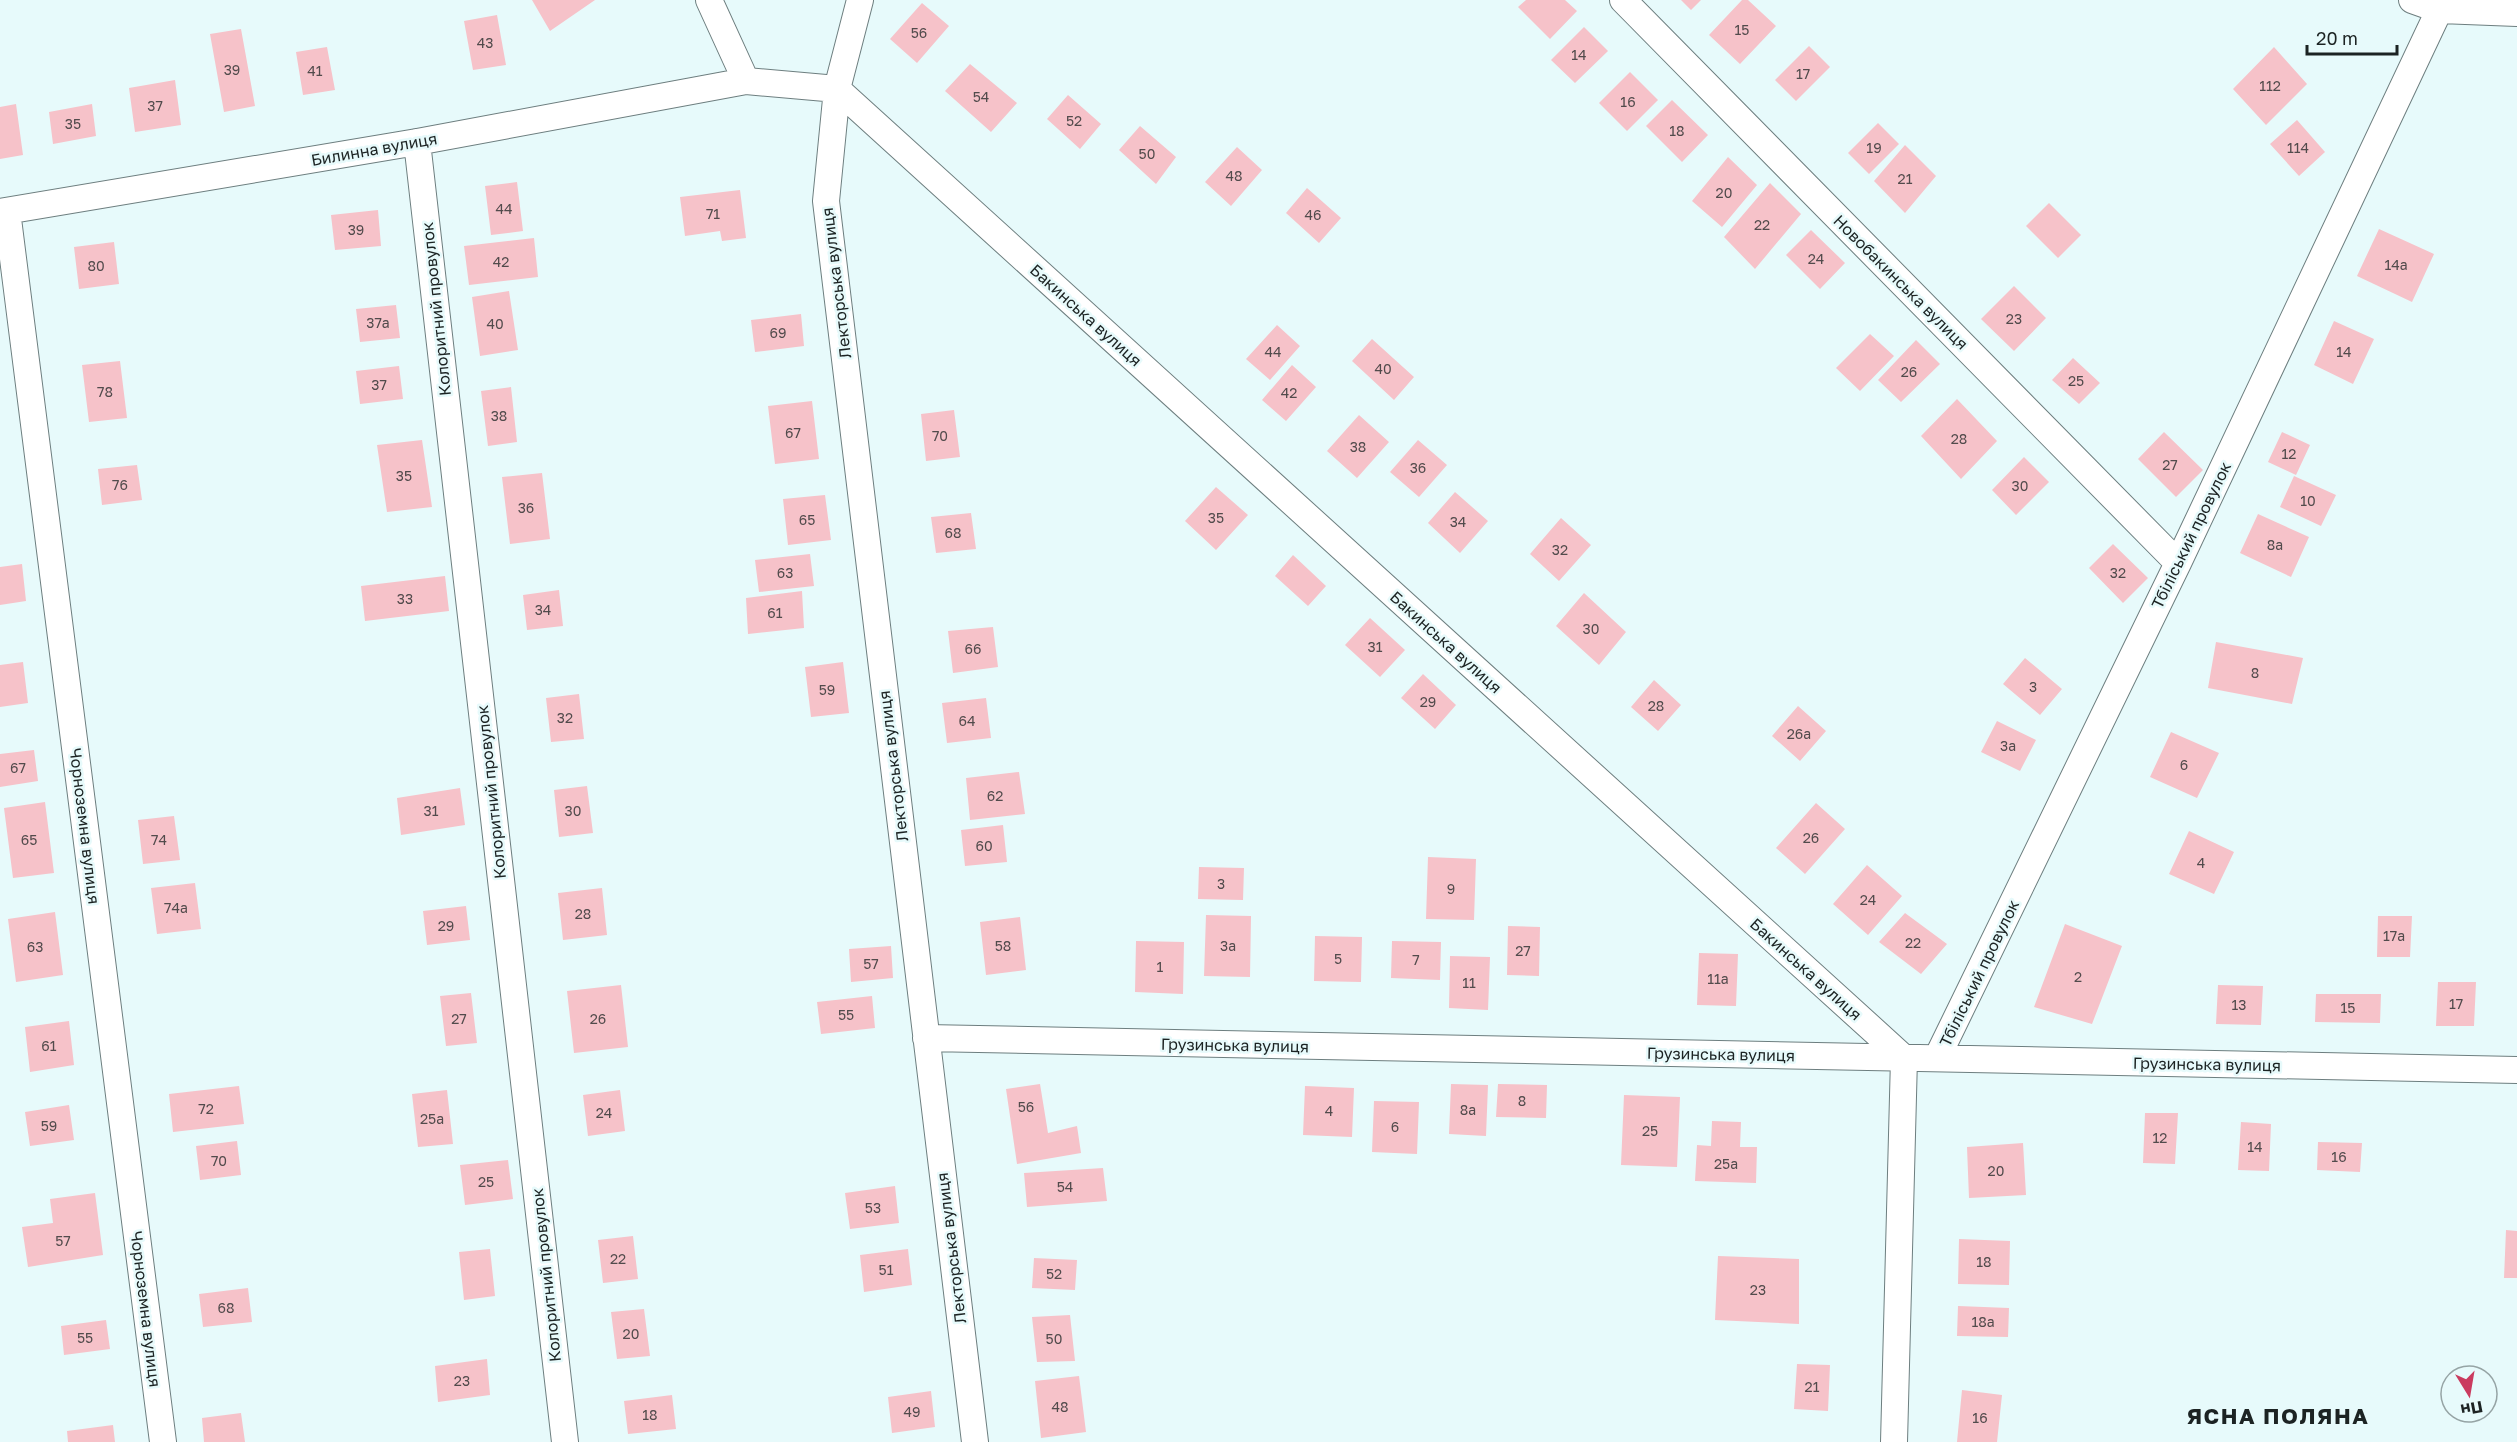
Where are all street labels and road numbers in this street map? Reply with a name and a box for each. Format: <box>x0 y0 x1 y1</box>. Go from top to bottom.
street label: Билинна вулиця <box>309 128 439 170</box>
street label: Лекторська вулиця <box>817 206 855 360</box>
street label: Новобакинська вулиця <box>1829 210 1973 354</box>
street label: Колоритний провулок <box>417 221 455 397</box>
street label: Бакинська вулиця <box>1026 260 1146 370</box>
street label: Тбіліський провулок <box>2147 458 2235 612</box>
street label: Бакинська вулиця <box>1386 587 1506 697</box>
street label: Лекторська вулиця <box>874 689 912 843</box>
street label: Колоритний провулок <box>472 704 510 880</box>
street label: Чорноземна вулиця <box>65 747 105 905</box>
street label: Тбіліський провулок <box>1935 896 2023 1050</box>
street label: Бакинська вулиця <box>1746 914 1866 1024</box>
street label: Грузинська вулиця <box>1161 1034 1309 1056</box>
street label: Грузинська вулиця <box>1647 1043 1795 1065</box>
street label: Грузинська вулиця <box>2133 1053 2281 1075</box>
street label: Лекторська вулиця <box>932 1171 970 1325</box>
street label: Колоритний провулок <box>527 1187 565 1363</box>
street label: Чорноземна вулиця <box>126 1230 166 1388</box>

